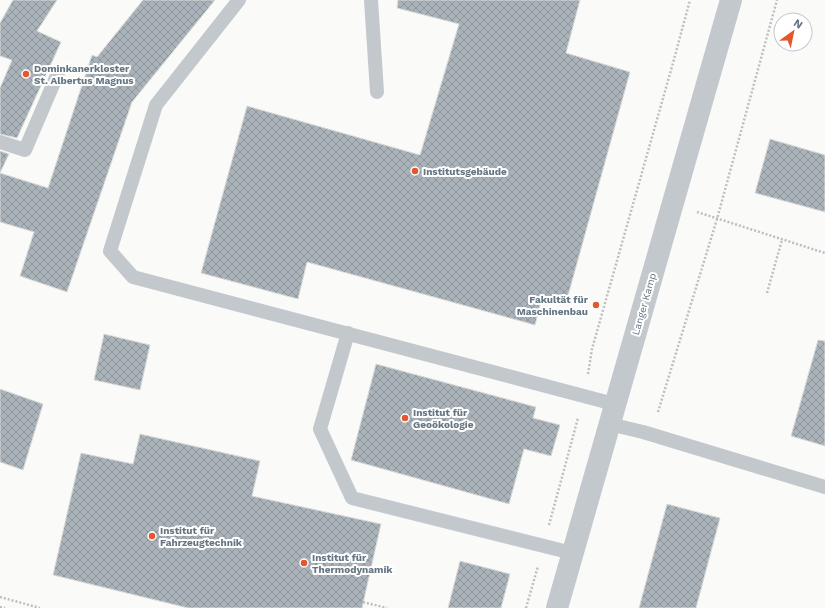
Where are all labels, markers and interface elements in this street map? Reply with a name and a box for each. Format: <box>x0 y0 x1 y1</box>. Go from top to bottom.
north arrow <box>773 12 813 52</box>
text: N <box>791 16 805 32</box>
place label: Dominkanerkloster St. Albertus Magnus <box>34 63 134 86</box>
marker: Dominkanerkloster St. Albertus Magnus <box>21 69 31 79</box>
marker: Institutsgebäude <box>410 166 420 176</box>
place label: Institutsgebäude <box>423 166 507 177</box>
street label: Langer Kamp <box>630 272 658 336</box>
place label: Fakultät für Maschinenbau <box>517 294 589 317</box>
marker: Fakultät für Maschinenbau <box>591 300 601 310</box>
place label: Institut für Geoökologie <box>413 407 474 430</box>
marker: Institut für Geoökologie <box>400 413 410 423</box>
place label: Institut für Fahrzeugtechnik <box>160 525 243 548</box>
marker: Institut für Fahrzeugtechnik <box>147 531 157 541</box>
place label: Institut für Thermodynamik <box>312 552 393 575</box>
marker: Institut für Thermodynamik <box>299 558 309 568</box>

